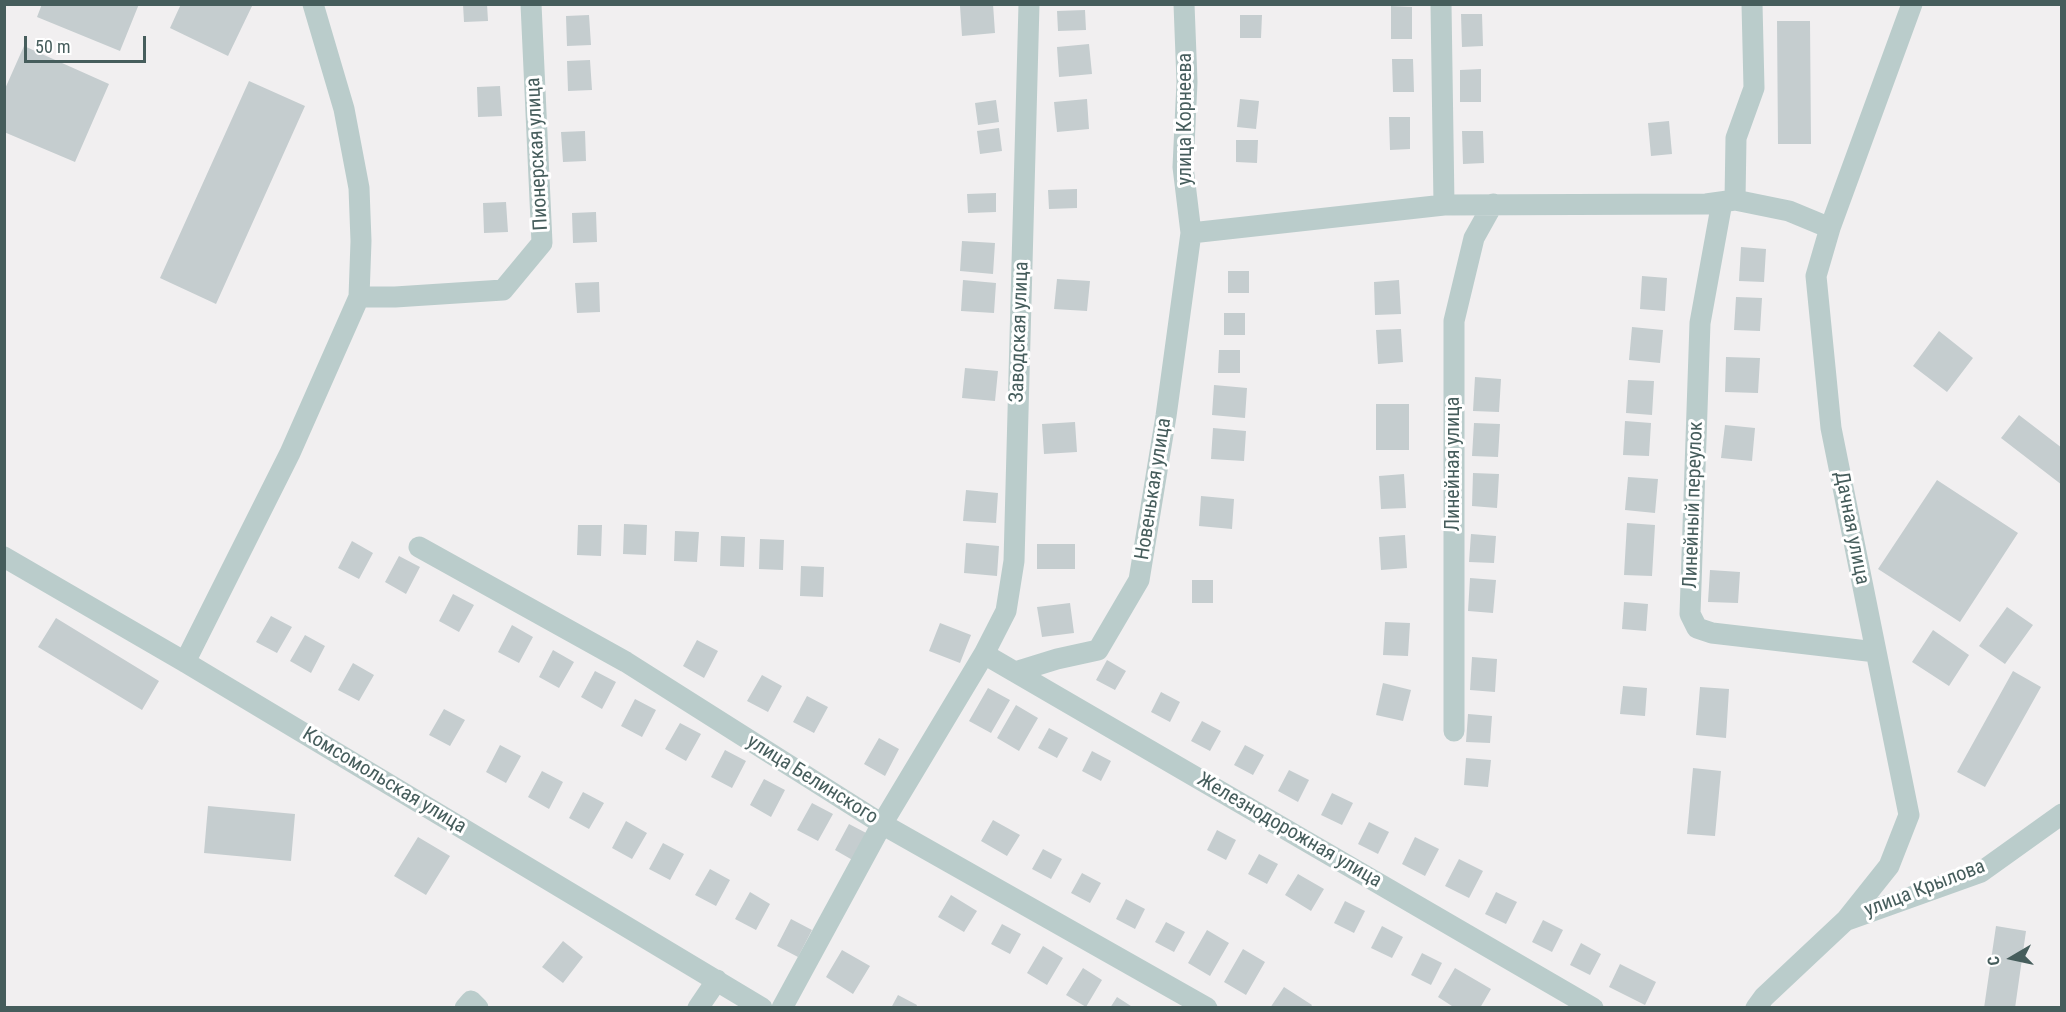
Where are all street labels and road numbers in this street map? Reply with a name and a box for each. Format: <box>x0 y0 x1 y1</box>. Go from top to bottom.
street label: улица Корнеева <box>1174 53 1198 185</box>
street label: Пионерская улица <box>522 77 554 231</box>
street label: Заводская улица <box>1006 261 1034 403</box>
street label: Линейная улица <box>1442 397 1466 531</box>
street label: Новенькая улица <box>1131 416 1177 562</box>
street label: Линейный переулок <box>1679 421 1709 589</box>
street label: Дачная улица <box>1828 469 1874 587</box>
street label: Комсомольская улица <box>298 723 470 839</box>
street label: улица Белинского <box>742 730 882 830</box>
street label: Железнодорожная улица <box>1192 768 1386 894</box>
street label: улица Крылова <box>1861 855 1989 923</box>

